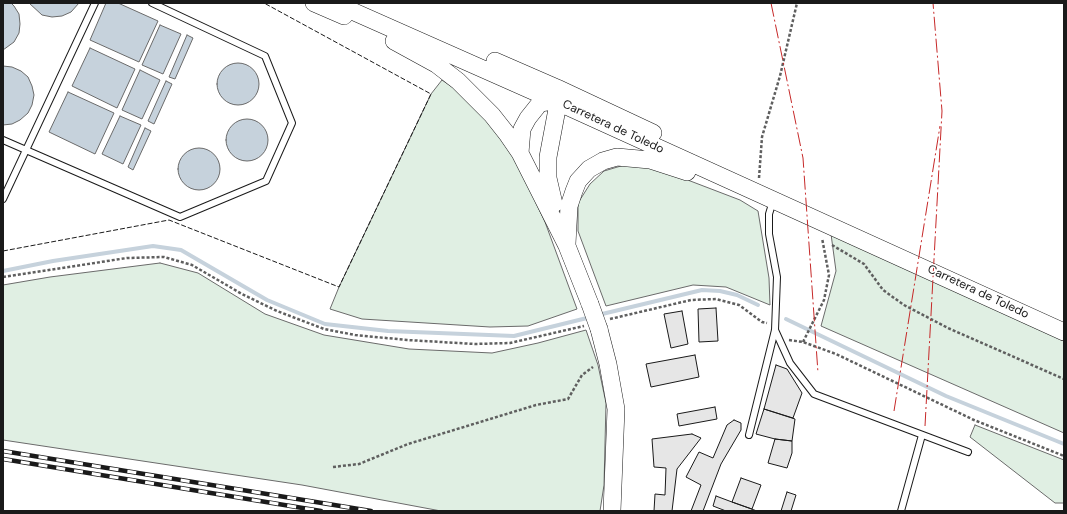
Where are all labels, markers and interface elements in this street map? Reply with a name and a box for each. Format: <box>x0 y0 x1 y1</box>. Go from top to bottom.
street label: Carretera de Toledo <box>560 97 666 157</box>
street label: Carretera de Toledo <box>925 262 1031 322</box>

